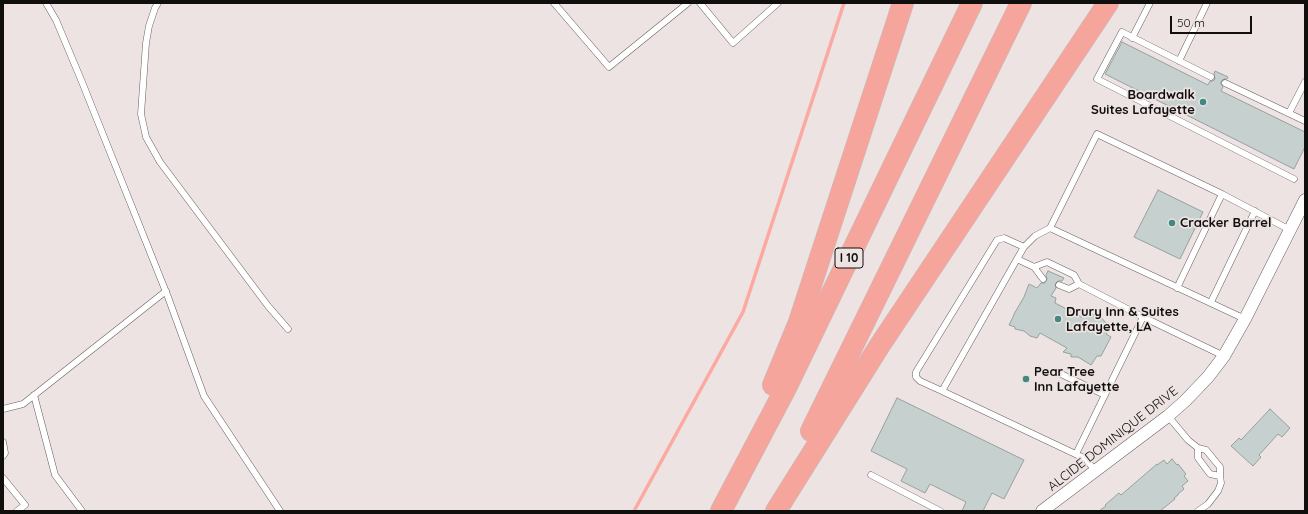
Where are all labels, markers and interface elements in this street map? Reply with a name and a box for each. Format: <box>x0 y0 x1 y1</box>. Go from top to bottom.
scale bar <box>1172 8 1254 34</box>
text: 50 m <box>1177 15 1205 30</box>
place label: Boardwalk Suites Lafayette <box>1091 87 1195 118</box>
marker: Boardwalk Suites Lafayette <box>1198 97 1208 107</box>
place label: Cracker Barrel <box>1180 215 1271 231</box>
marker: Cracker Barrel <box>1167 218 1177 228</box>
road number: I 10 <box>835 248 863 268</box>
place label: Drury Inn & Suites Lafayette, LA <box>1066 304 1179 335</box>
marker: Drury Inn & Suites Lafayette, LA <box>1053 314 1063 324</box>
place label: Pear Tree Inn Lafayette <box>1034 364 1120 395</box>
marker: Pear Tree Inn Lafayette <box>1021 374 1031 384</box>
street label: ALCIDE DOMINIQUE DRIVE <box>1045 383 1181 495</box>

